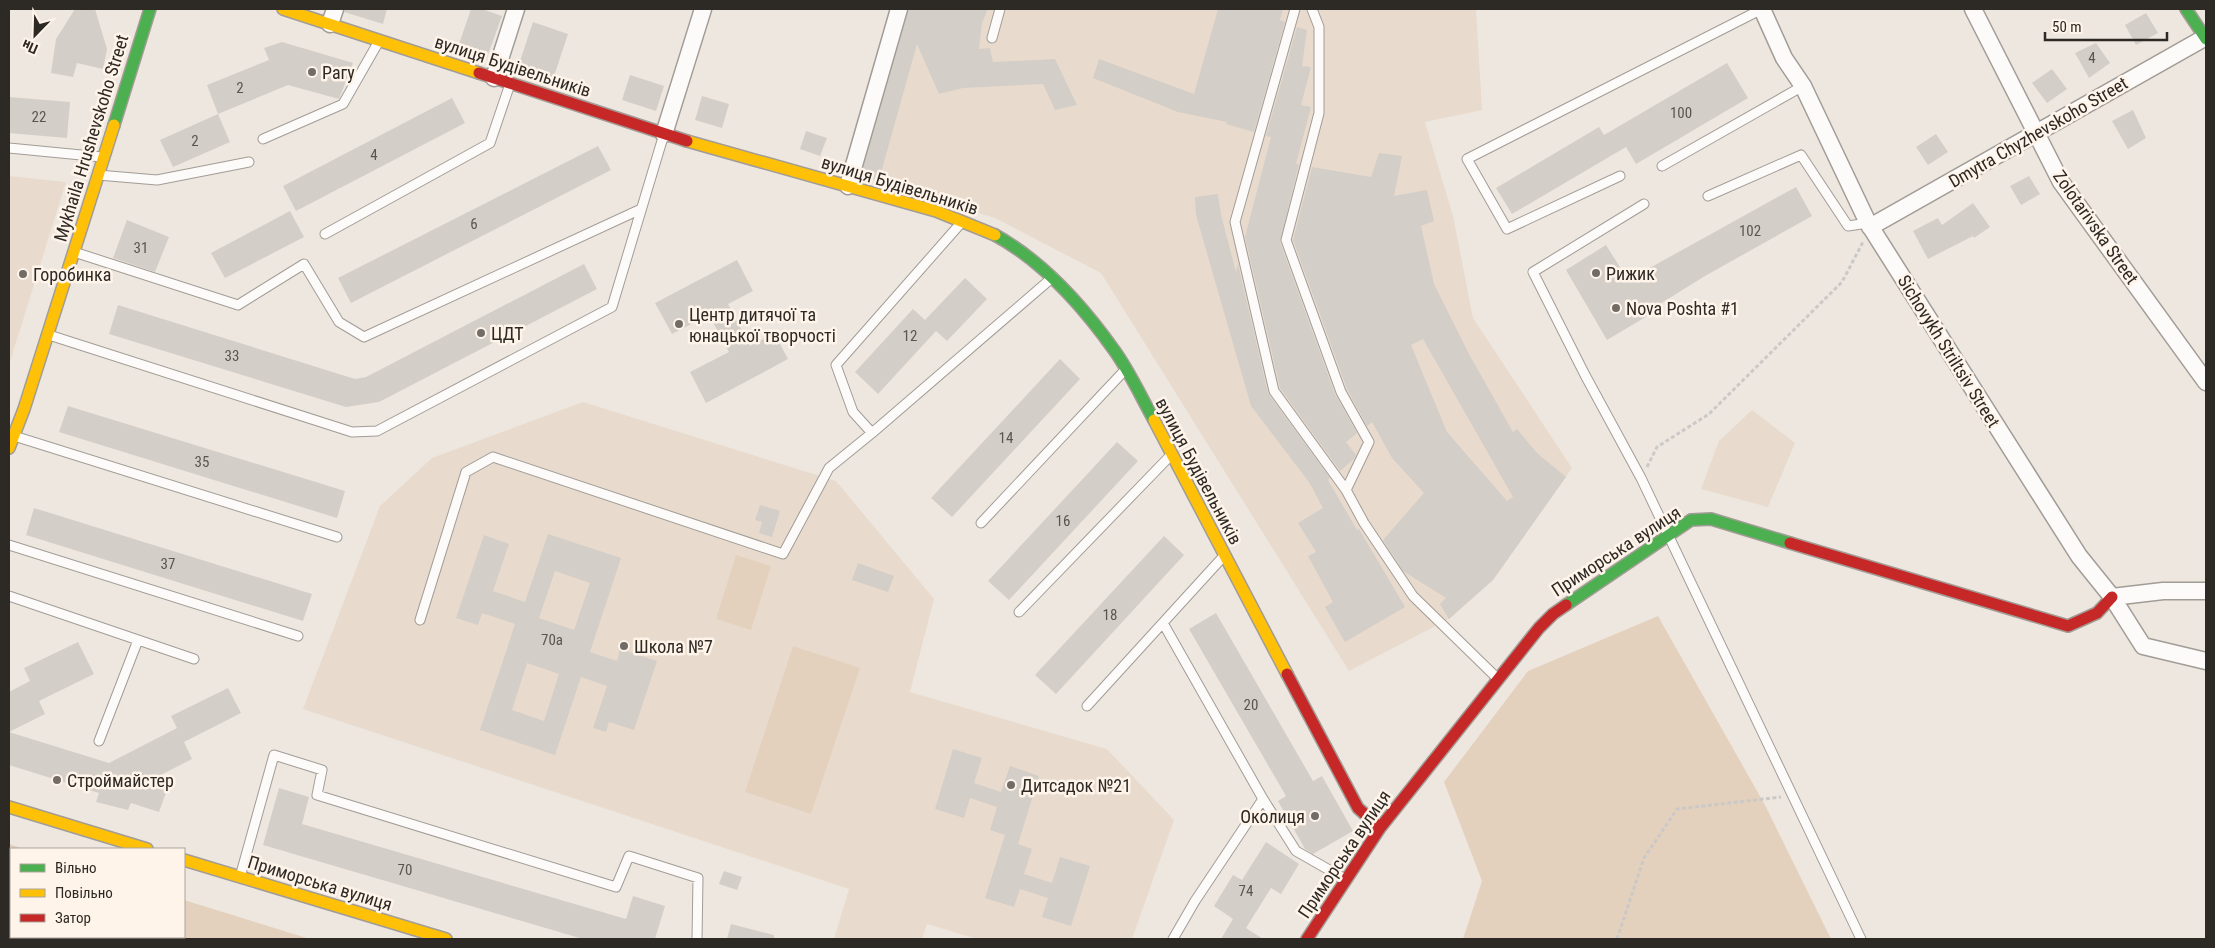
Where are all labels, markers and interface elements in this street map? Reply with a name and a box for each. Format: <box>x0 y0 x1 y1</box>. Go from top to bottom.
north arrow <box>10 10 60 60</box>
scale bar <box>2045 10 2168 42</box>
text: 50 m <box>2052 18 2082 36</box>
street label: вулиця Будівельників <box>432 31 594 101</box>
street label: Mykhaila Hrushevskoho Street <box>49 32 133 244</box>
text: Пн <box>20 37 40 57</box>
house number: 4 <box>2088 49 2096 67</box>
place label: Рагу <box>322 62 355 83</box>
marker: Рагу <box>306 66 318 78</box>
street label: Dmytra Chyzhevskoho Street <box>1945 72 2131 192</box>
house number: 2 <box>236 79 244 97</box>
house number: 100 <box>1670 104 1692 122</box>
house number: 22 <box>32 108 46 126</box>
house number: 2 <box>191 132 199 150</box>
house number: 4 <box>370 146 378 164</box>
street label: вулиця Будівельників <box>819 151 981 219</box>
street label: Zolotarivska Street <box>2049 166 2143 288</box>
house number: 6 <box>470 215 478 233</box>
house number: 102 <box>1739 222 1761 240</box>
house number: 31 <box>134 239 148 257</box>
place label: Рижик <box>1606 263 1655 284</box>
place label: Горобинка <box>33 264 111 285</box>
marker: Рижик <box>1590 267 1602 279</box>
marker: Горобинка <box>17 268 29 280</box>
street label: Sichovykh Striltsiv Street <box>1894 271 2004 431</box>
place label: Nova Poshta #1 <box>1626 298 1739 319</box>
marker: Nova Poshta #1 <box>1610 302 1622 314</box>
place label: Центр дитячої та юнацької творчості <box>689 304 836 346</box>
marker: Центр дитячої та юнацької творчості <box>673 318 685 330</box>
place label: ЦДТ <box>491 323 524 344</box>
marker: ЦДТ <box>475 327 487 339</box>
house number: 12 <box>903 327 917 345</box>
house number: 33 <box>225 347 239 365</box>
street label: вулиця Будівельників <box>1151 394 1247 548</box>
house number: 14 <box>999 429 1013 447</box>
house number: 35 <box>195 453 209 471</box>
street label: Приморська вулиця <box>1547 501 1685 601</box>
house number: 16 <box>1056 512 1070 530</box>
house number: 37 <box>161 555 175 573</box>
house number: 18 <box>1103 606 1117 624</box>
house number: 70а <box>541 631 563 649</box>
place label: Школа №7 <box>634 636 713 657</box>
marker: Школа №7 <box>618 640 630 652</box>
house number: 20 <box>1244 696 1258 714</box>
place label: Строймайстер <box>67 770 174 791</box>
marker: Строймайстер <box>51 774 63 786</box>
place label: Дитсадок №21 <box>1021 775 1131 796</box>
marker: Дитсадок №21 <box>1005 779 1017 791</box>
street label: Приморська вулиця <box>1293 786 1395 922</box>
place label: Околиця <box>1240 806 1305 827</box>
marker: Околиця <box>1309 810 1321 822</box>
legend <box>10 848 185 938</box>
street label: Приморська вулиця <box>245 851 395 915</box>
text: Вільно <box>55 859 97 877</box>
house number: 70 <box>398 861 412 879</box>
house number: 74 <box>1239 882 1253 900</box>
text: Повільно <box>55 884 113 902</box>
text: Затор <box>55 909 91 927</box>

